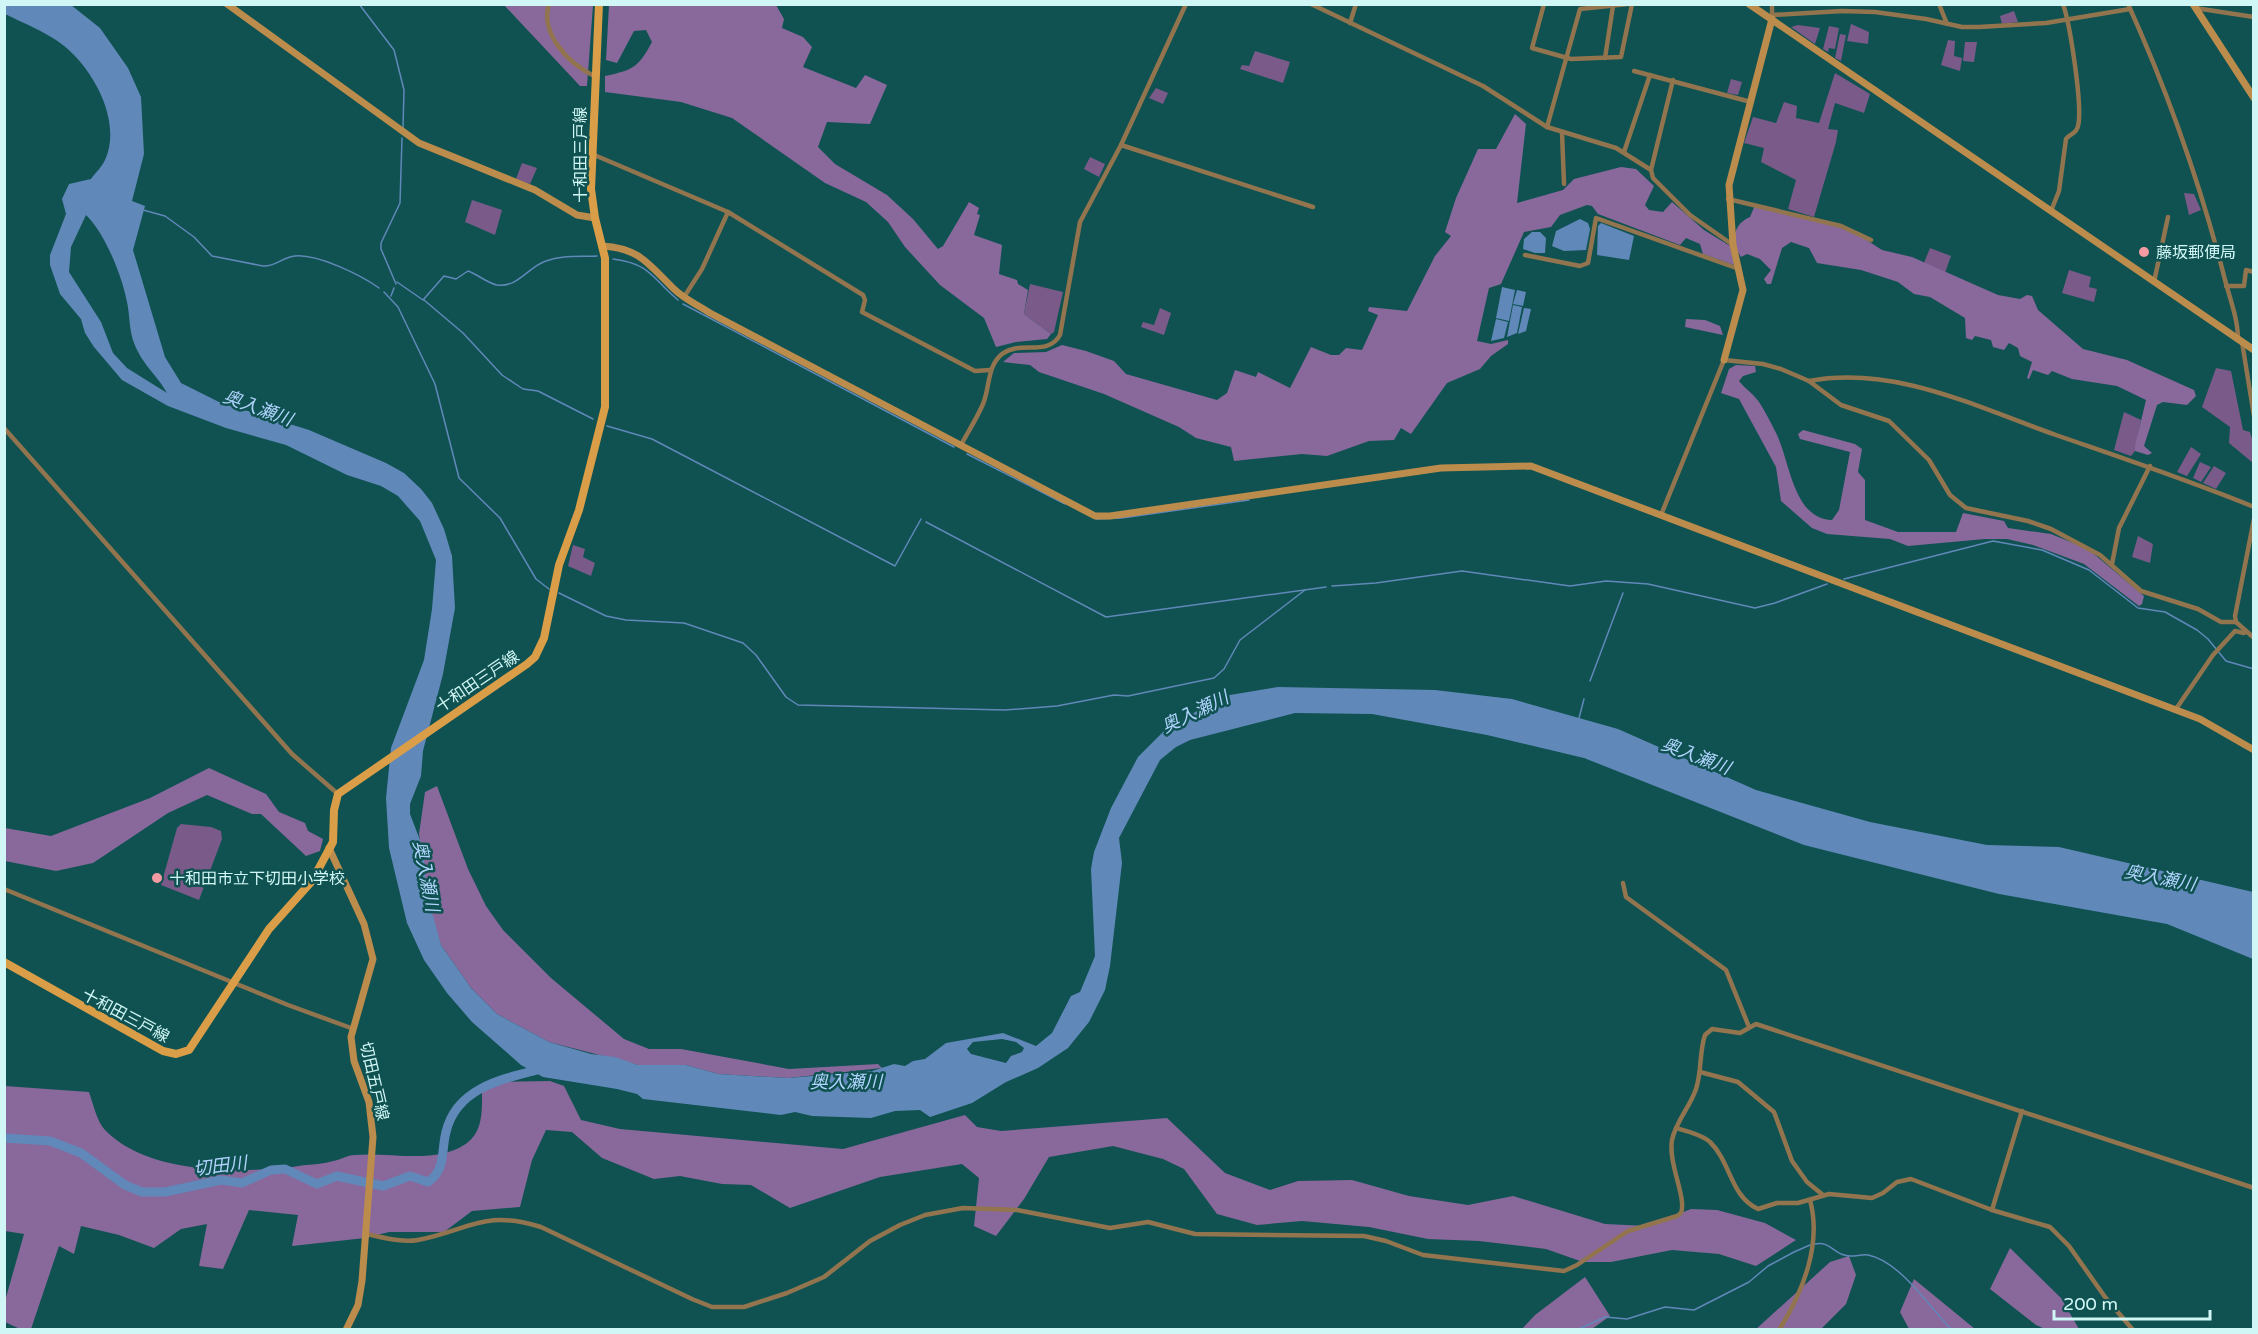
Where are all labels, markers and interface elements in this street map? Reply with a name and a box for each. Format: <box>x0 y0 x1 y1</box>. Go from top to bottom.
street label: 十和田三戸線 <box>571 107 591 203</box>
place label: 藤坂郵便局 <box>2156 243 2236 263</box>
marker: 藤坂郵便局 <box>2137 245 2151 259</box>
water label: 奥入瀬川 <box>220 385 297 431</box>
street label: 十和田三戸線 <box>432 647 523 717</box>
water label: 奥入瀬川 <box>1158 685 1234 738</box>
water label: 奥入瀬川 <box>1658 733 1735 780</box>
water label: 奥入瀬川 <box>408 839 444 915</box>
water label: 奥入瀬川 <box>2123 860 2199 896</box>
place label: 十和田市立下切田小学校 <box>169 869 345 889</box>
marker: 十和田市立下切田小学校 <box>150 871 164 885</box>
street label: 十和田三戸線 <box>78 985 173 1047</box>
street label: 切田五戸線 <box>355 1040 393 1122</box>
water label: 奥入瀬川 <box>810 1071 884 1093</box>
water label: 切田川 <box>192 1152 250 1180</box>
scale bar <box>2054 1283 2210 1321</box>
text: 200 m <box>2063 1293 2118 1315</box>

